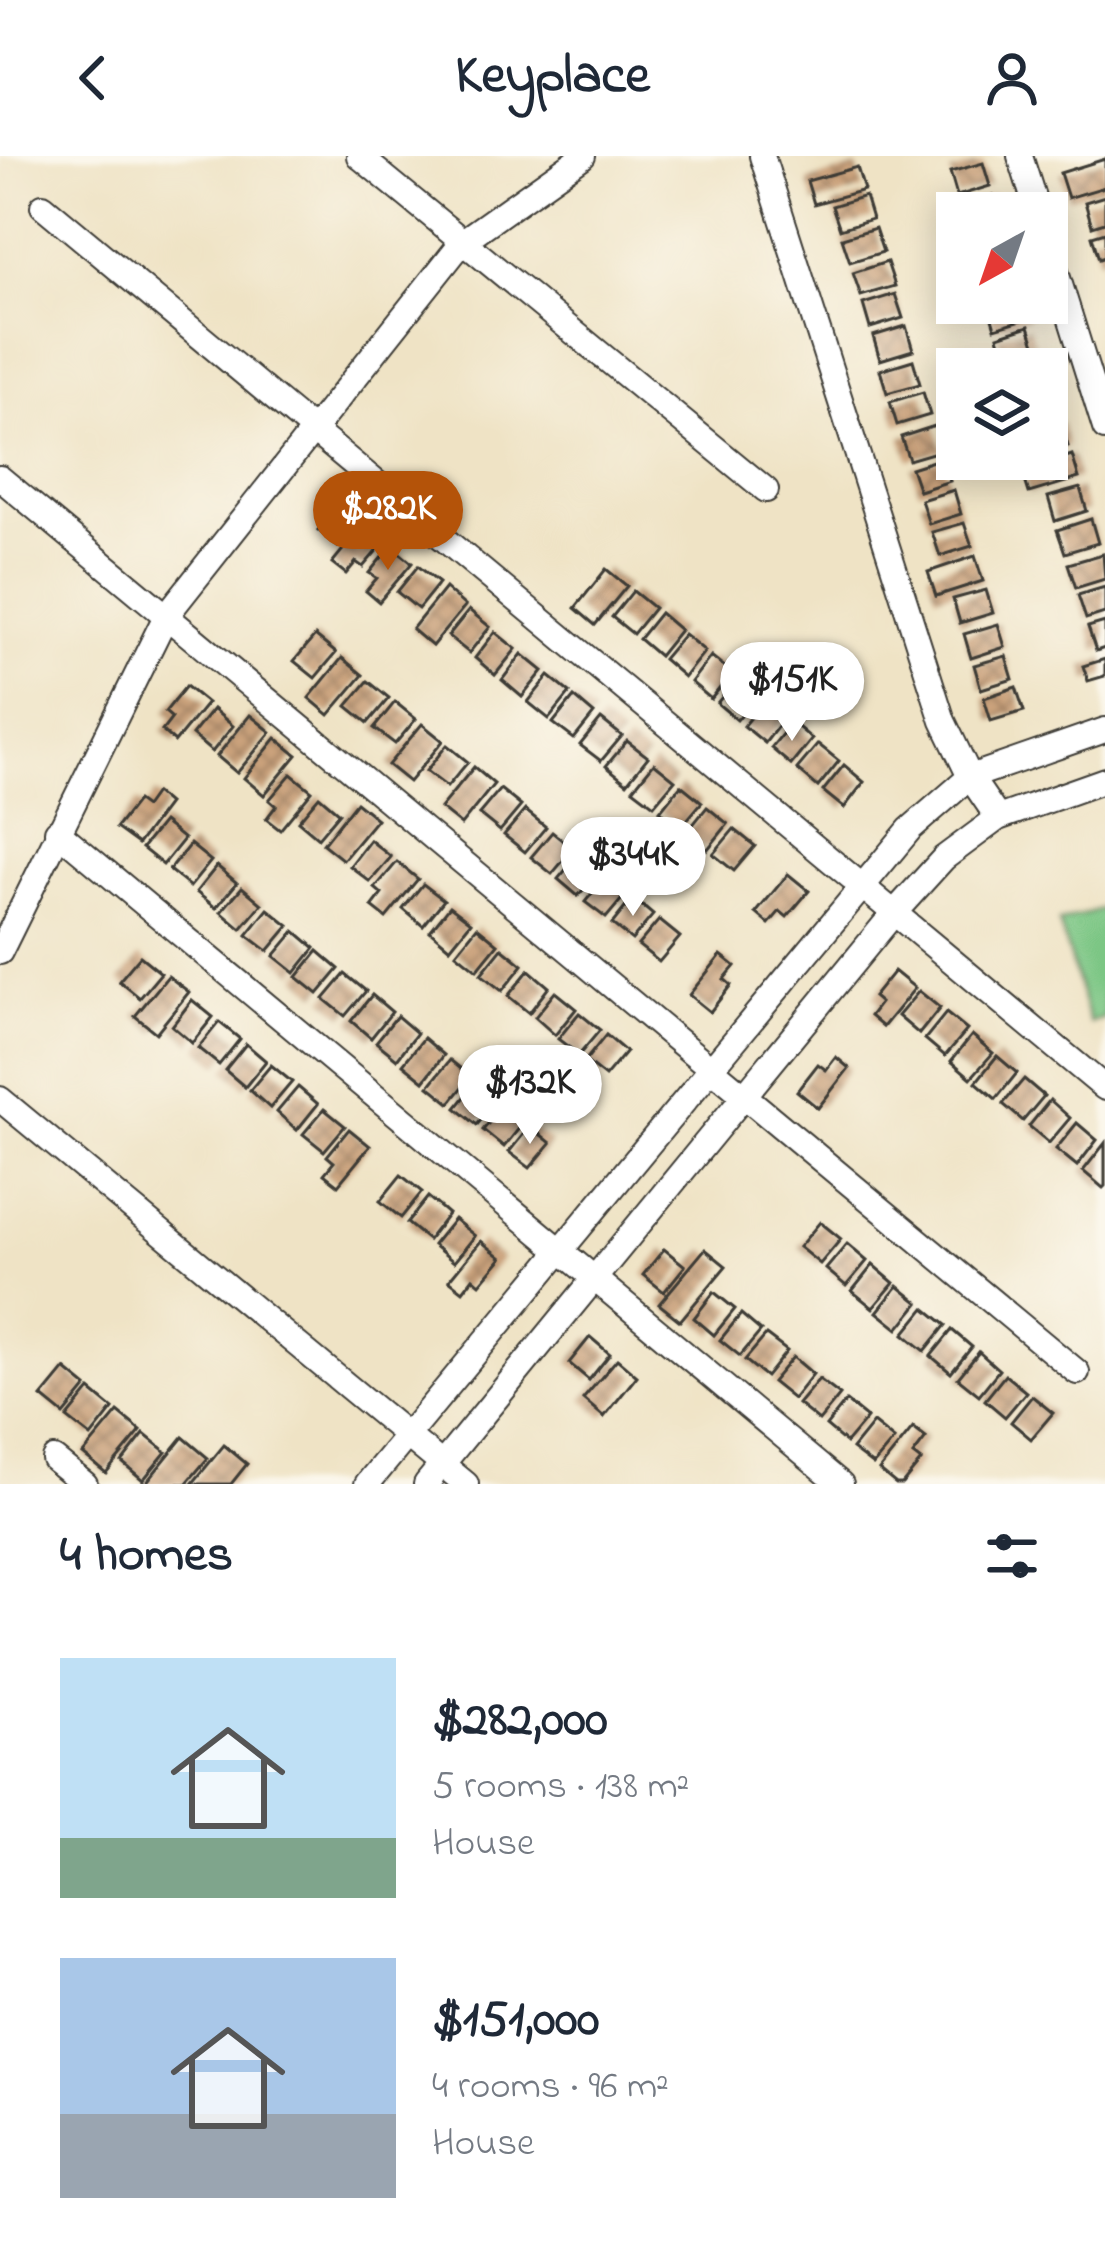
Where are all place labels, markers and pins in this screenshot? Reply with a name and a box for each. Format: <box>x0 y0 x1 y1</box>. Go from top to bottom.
pin: $282K <box>304 471 472 573</box>
pin: $151K <box>708 642 876 744</box>
pin: $344K <box>549 817 717 919</box>
pin: $132K <box>446 1045 614 1147</box>

